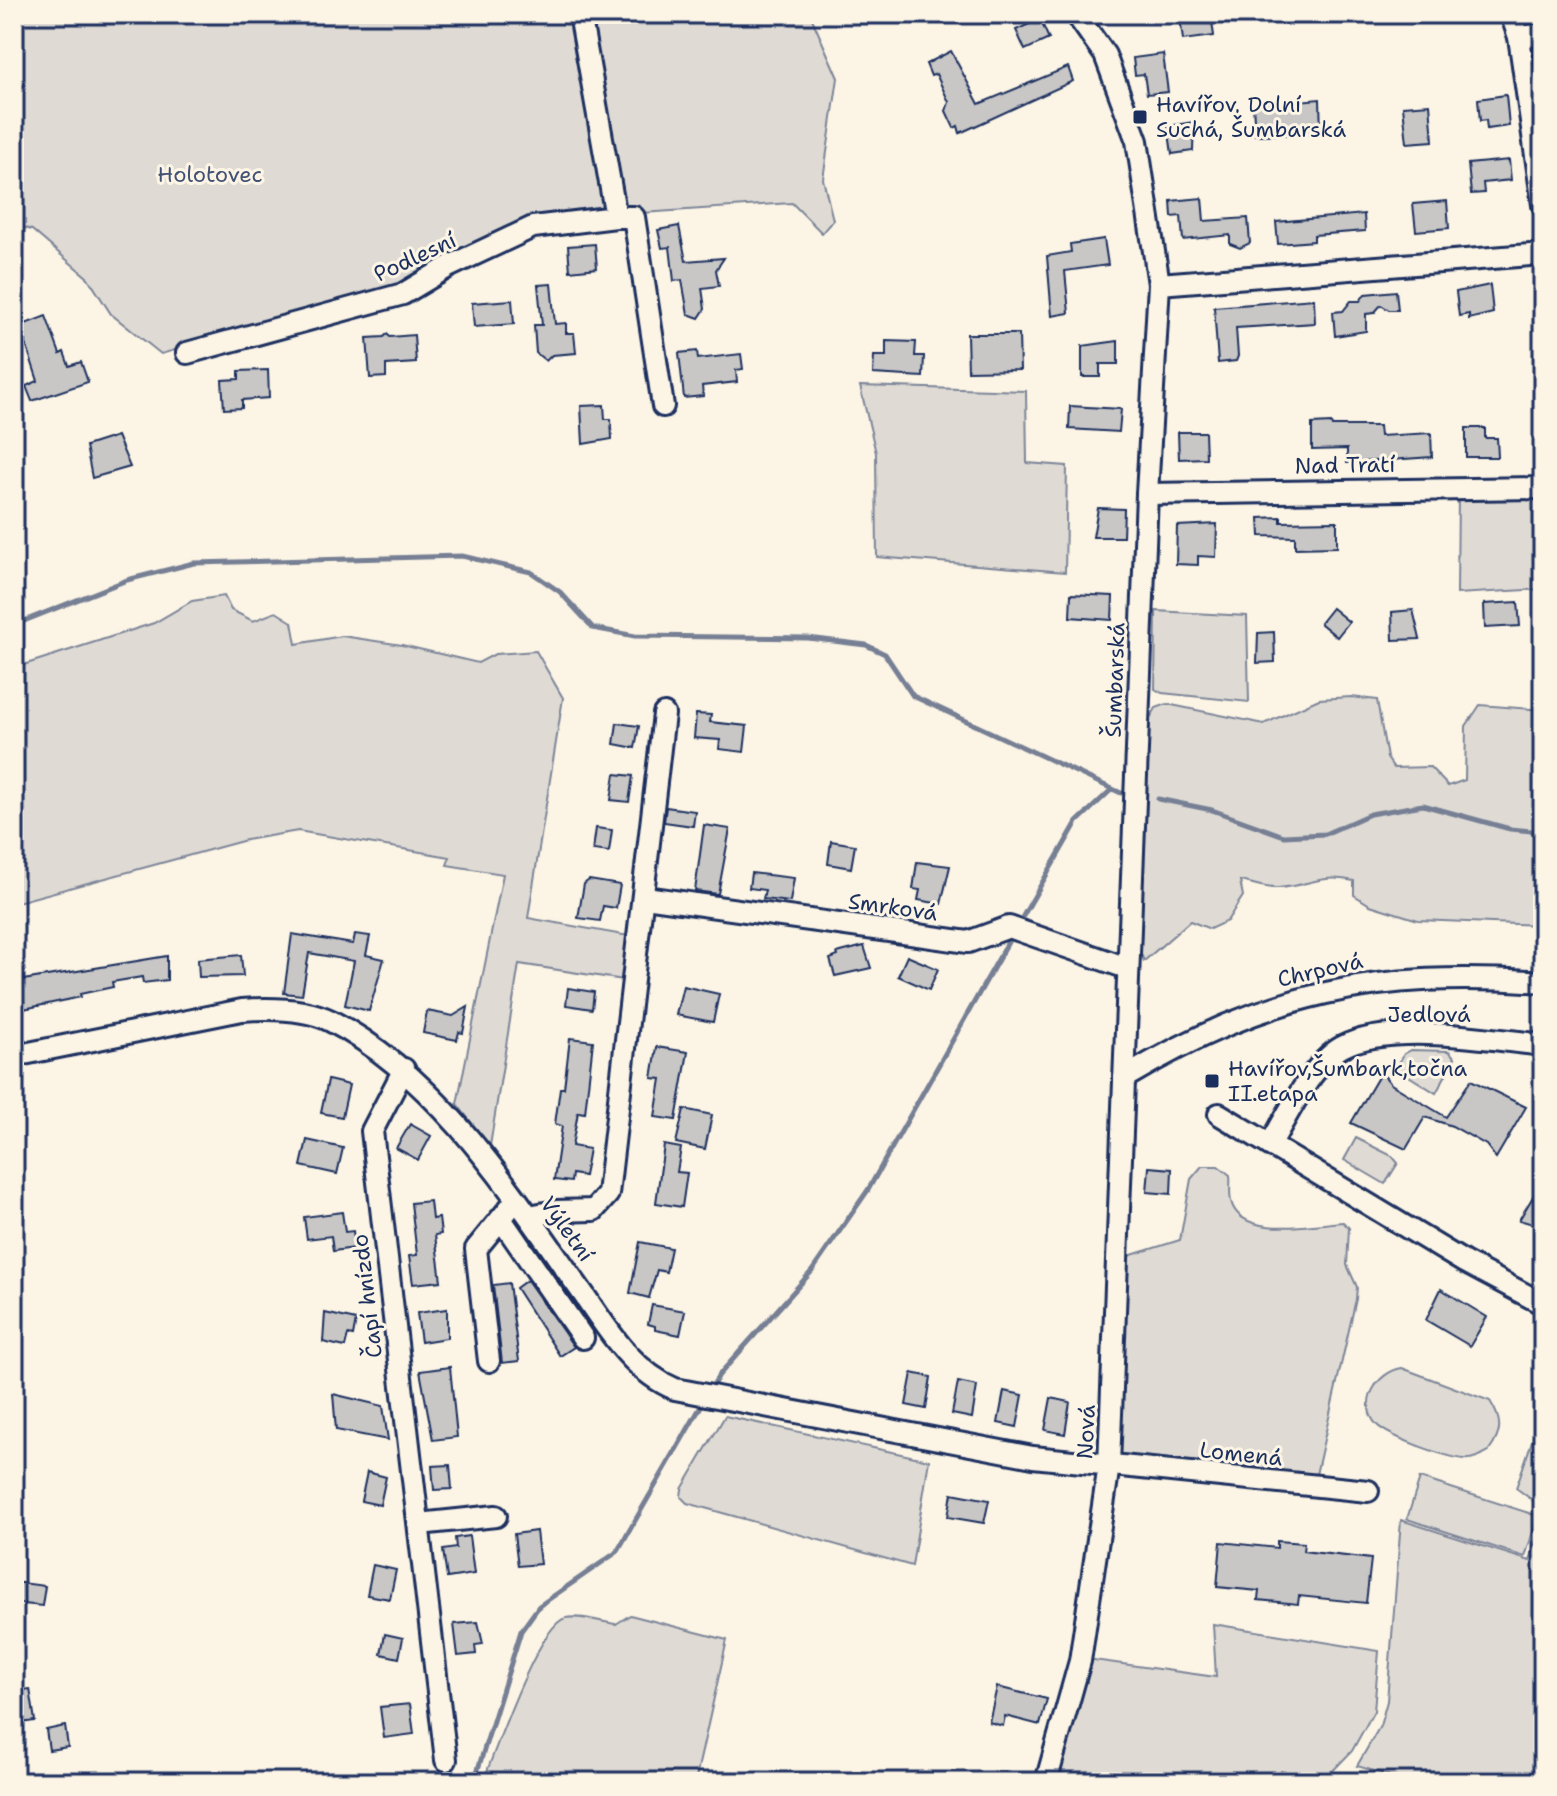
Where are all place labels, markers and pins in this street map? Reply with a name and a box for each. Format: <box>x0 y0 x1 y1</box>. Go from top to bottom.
place label: Havířov, Dolní Suchá, Šumbarská <box>1156 90 1347 144</box>
marker: Havířov, Dolní Suchá, Šumbarská <box>1131 108 1149 126</box>
place label: Havířov,Šumbark,točna II.etapa <box>1228 1054 1468 1108</box>
marker: Havířov,Šumbark,točna II.etapa <box>1203 1072 1221 1090</box>

